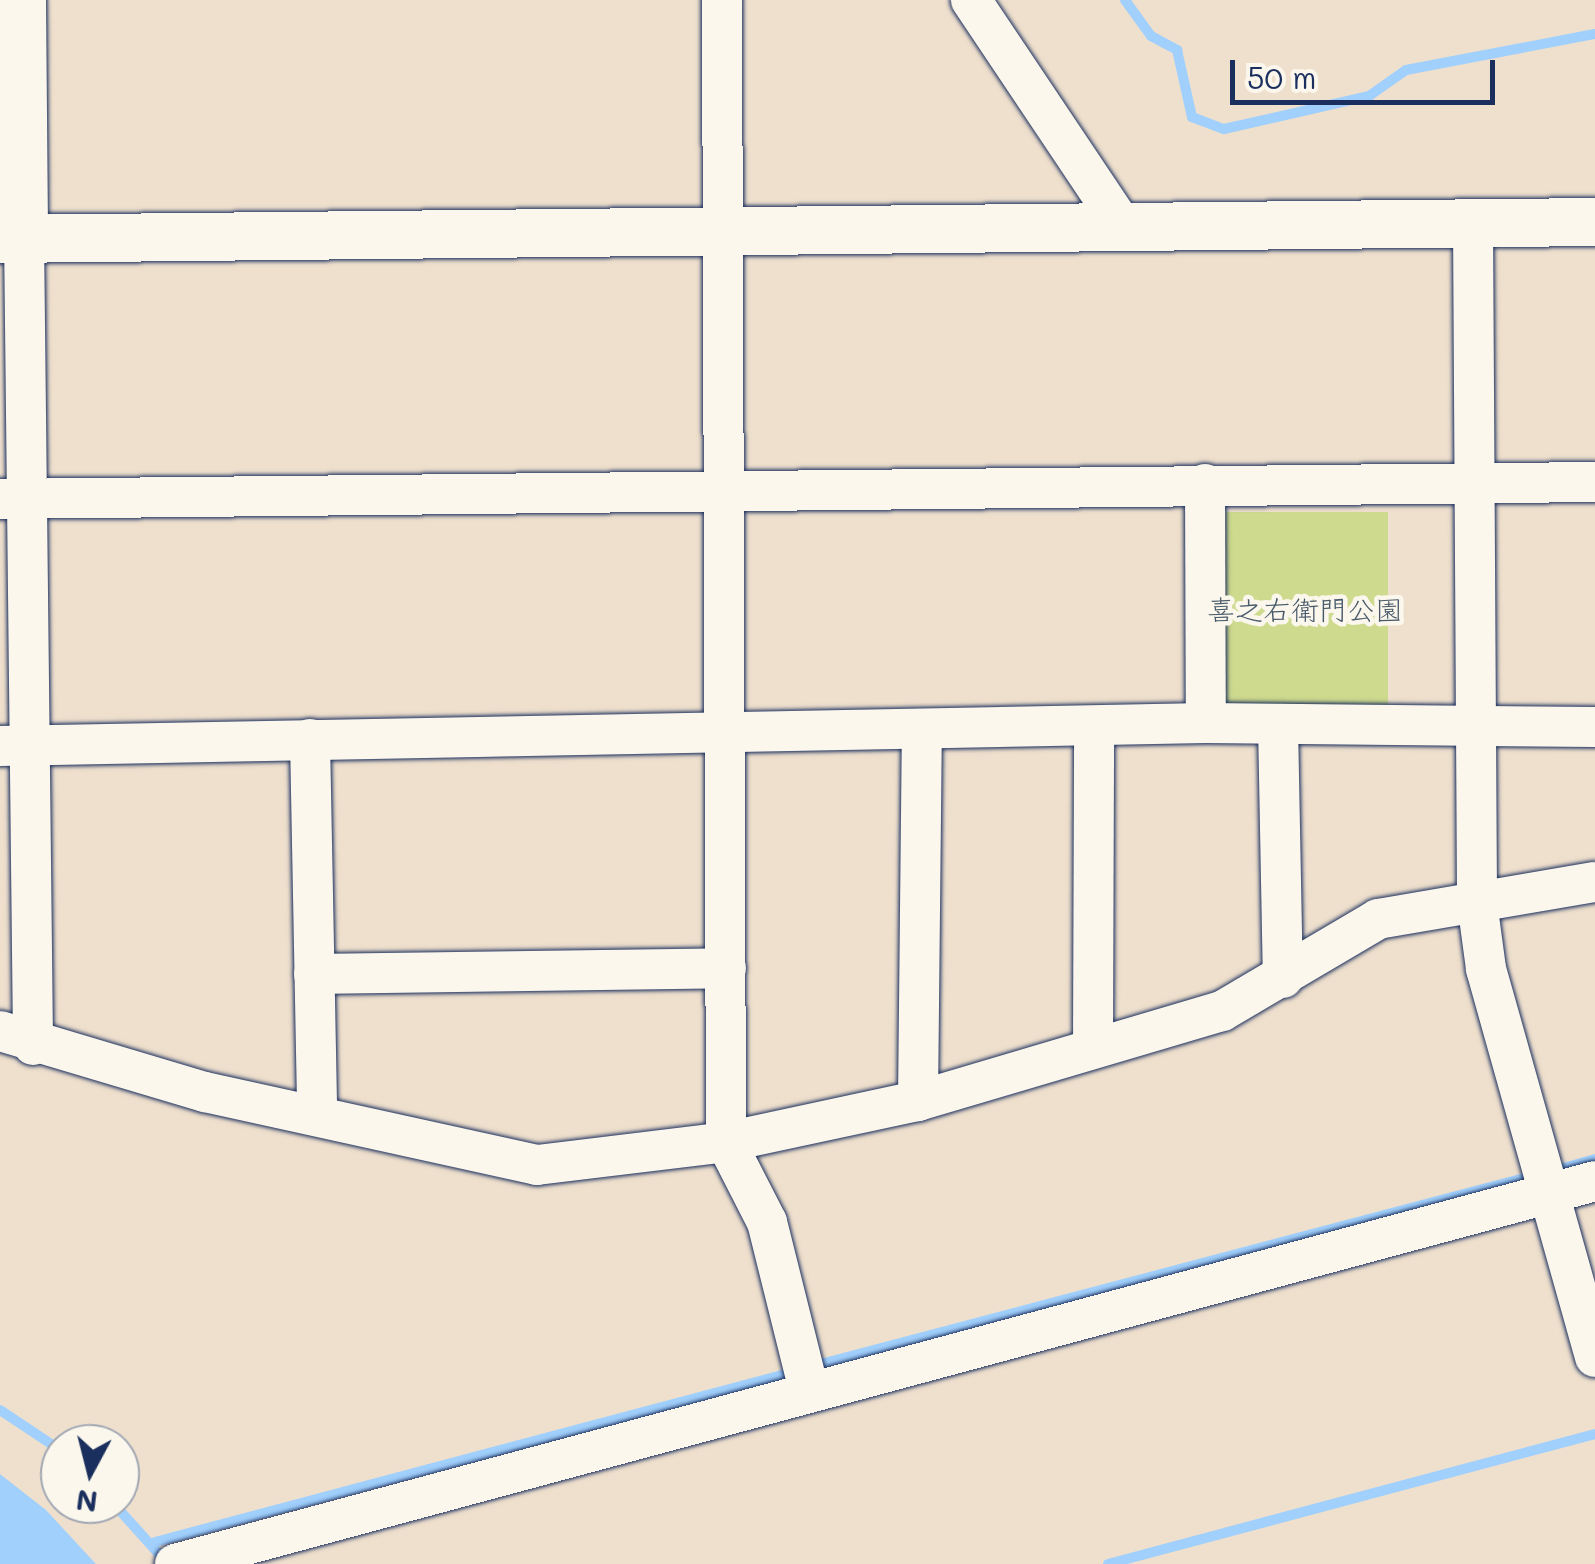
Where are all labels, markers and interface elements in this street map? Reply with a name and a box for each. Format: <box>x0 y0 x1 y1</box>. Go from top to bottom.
scale bar <box>1235 40 1500 102</box>
text: 50 m <box>1247 57 1317 97</box>
park label: 喜之右衛門公園 <box>1207 592 1403 626</box>
north arrow <box>40 1424 140 1524</box>
text: N <box>74 1483 99 1521</box>

